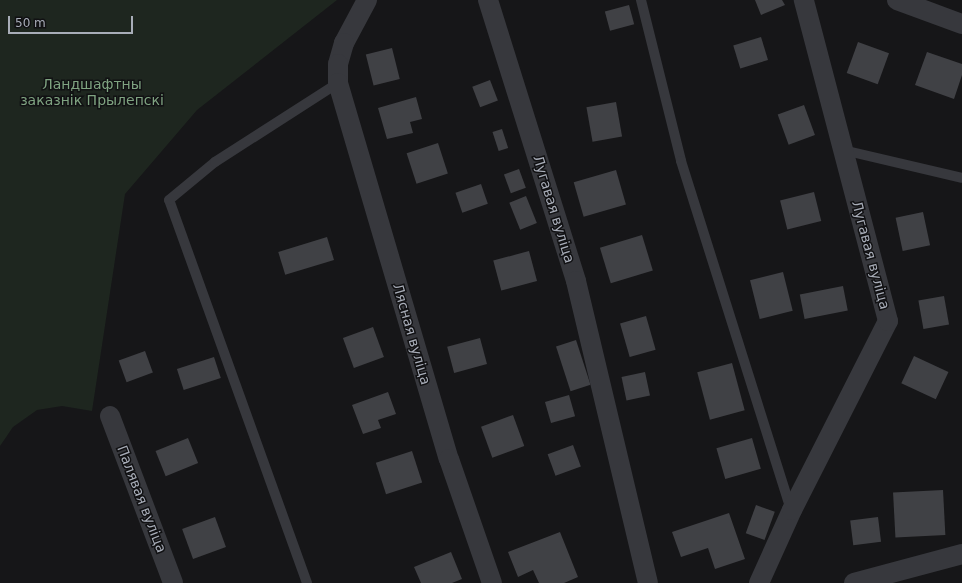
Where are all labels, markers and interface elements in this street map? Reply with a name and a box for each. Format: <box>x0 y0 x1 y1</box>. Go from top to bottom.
scale bar <box>10 8 135 34</box>
text: 50 m <box>15 16 46 30</box>
park label: Ландшафтны заказнік Прылепскі <box>20 76 164 108</box>
street label: Лугавая вуліца <box>530 153 578 265</box>
street label: Лугавая вуліца <box>848 199 894 311</box>
street label: Лясная вуліца <box>389 281 435 387</box>
street label: Палявая вуліца <box>114 443 170 555</box>

